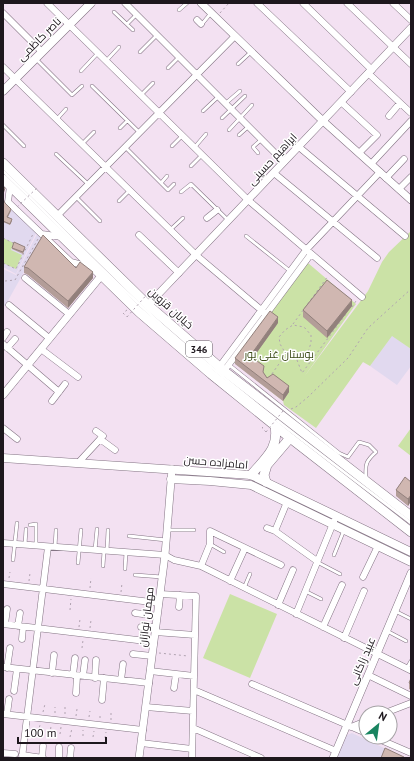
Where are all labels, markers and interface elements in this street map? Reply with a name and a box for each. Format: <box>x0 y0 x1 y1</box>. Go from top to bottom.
street label: ناصر کاظمی <box>14 14 64 64</box>
street label: ابراهیم حسینی <box>244 130 300 189</box>
street label: خیابان قزوین <box>146 284 196 332</box>
road number: 346 <box>186 341 212 357</box>
park label: بوستان غنی پور <box>243 347 314 361</box>
street label: امامزاده حسن <box>183 452 249 472</box>
street label: مهمان نوازان <box>135 586 157 648</box>
street label: عبید زاکانی <box>346 635 378 687</box>
north arrow <box>358 705 398 745</box>
text: N <box>376 708 389 724</box>
scale bar <box>18 719 106 745</box>
text: 100 m <box>24 725 57 740</box>

